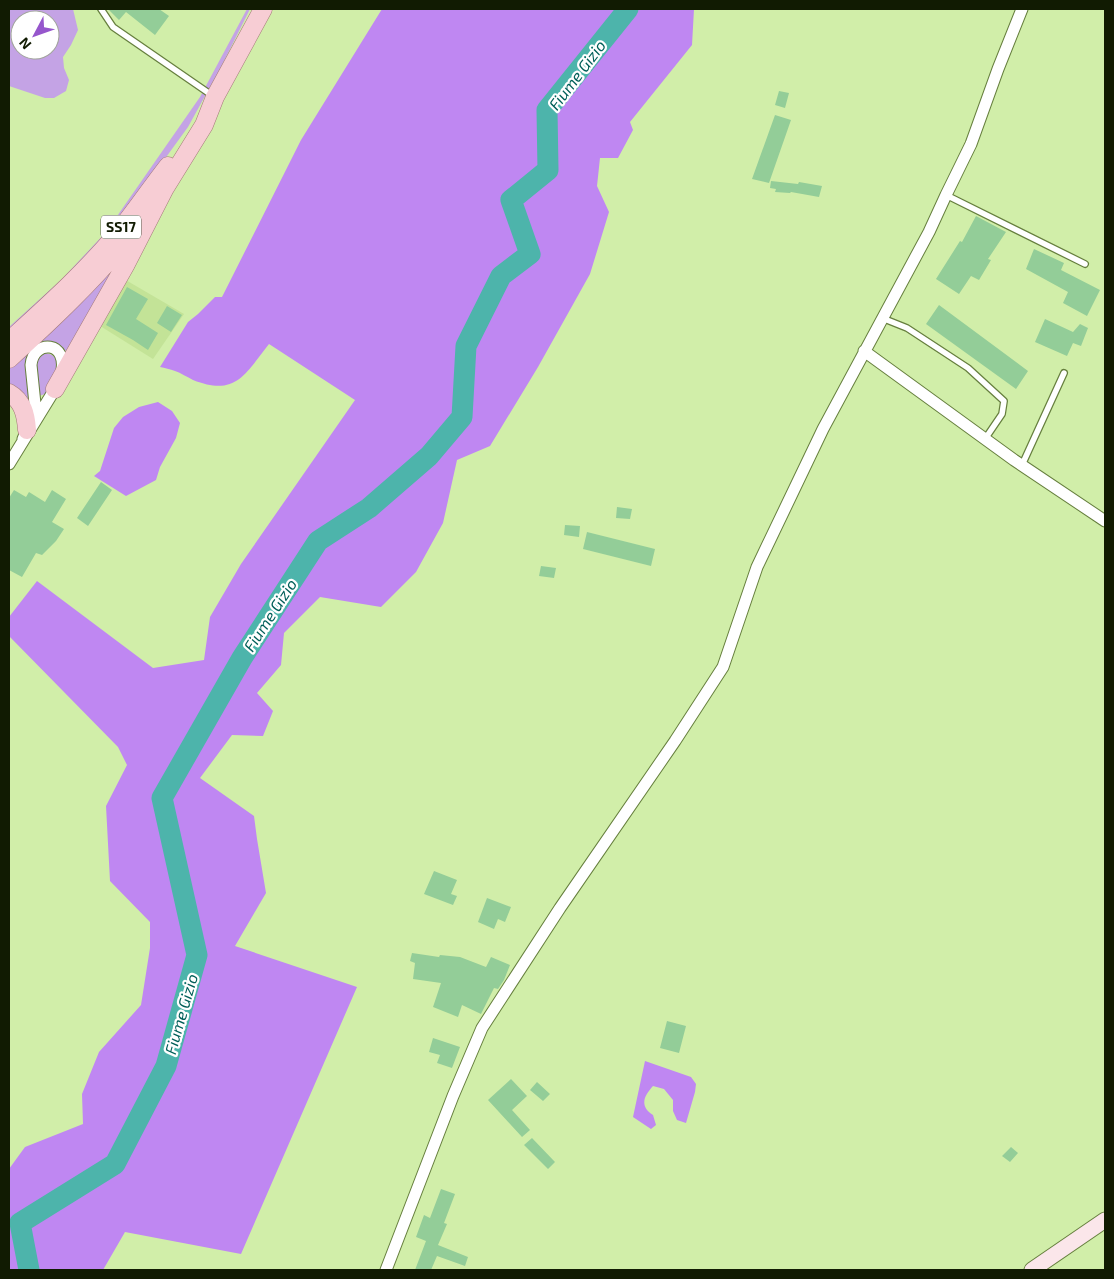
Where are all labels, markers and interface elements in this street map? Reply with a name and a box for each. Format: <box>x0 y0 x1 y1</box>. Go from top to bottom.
north arrow <box>10 10 60 60</box>
text: N <box>15 34 35 53</box>
water label: Fiume Gizio <box>544 36 609 113</box>
road number: SS17 <box>101 216 141 238</box>
water label: Fiume Gizio <box>239 575 300 655</box>
water label: Fiume Gizio <box>160 972 201 1056</box>

